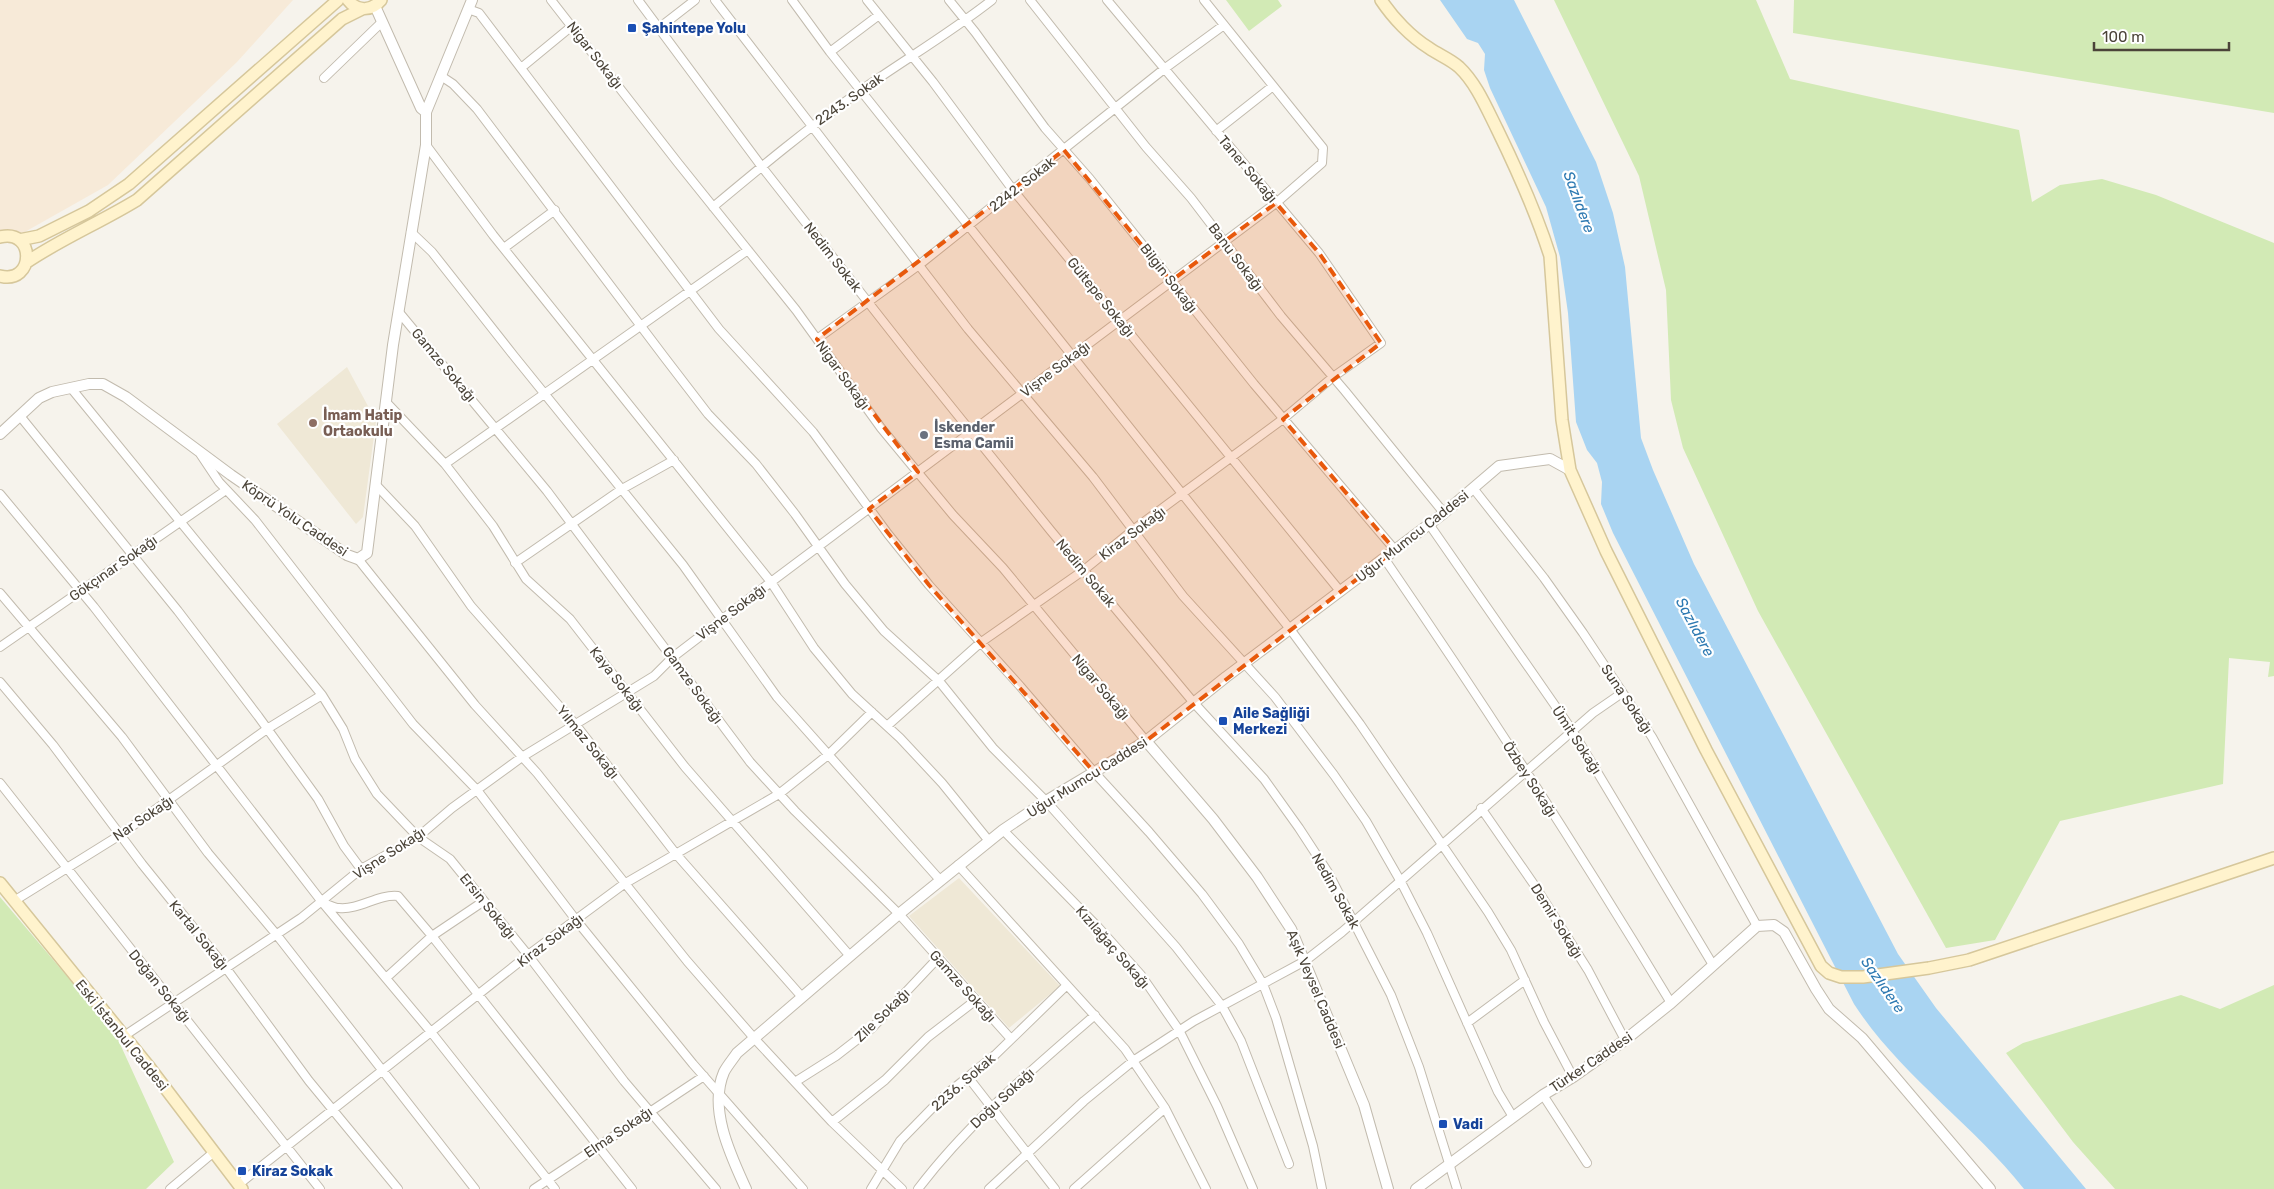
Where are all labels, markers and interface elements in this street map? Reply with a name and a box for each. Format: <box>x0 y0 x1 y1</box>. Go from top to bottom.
street label: Nigar Sokağı <box>563 18 626 92</box>
place label: Şahintepe Yolu <box>642 20 746 37</box>
scale bar <box>2094 20 2229 52</box>
marker: Şahintepe Yolu <box>626 22 638 34</box>
text: 100 m <box>2102 28 2144 46</box>
street label: 2243. Sokak <box>812 69 887 129</box>
street label: Taner Sokağı <box>1215 132 1281 206</box>
street label: 2242. Sokak <box>986 153 1059 215</box>
water label: Sazlıdere <box>1560 169 1599 236</box>
street label: Nedim Sokak <box>800 219 866 296</box>
street label: Banu Sokağı <box>1205 220 1267 295</box>
street label: Bilgin Sokağı <box>1136 240 1201 316</box>
street label: Gültepe Sokağı <box>1063 254 1138 341</box>
street label: Gamze Sokağı <box>408 325 479 406</box>
street label: Nigar Sokağı <box>812 338 873 413</box>
street label: Vişne Sokağı <box>1017 338 1093 401</box>
place label: İmam Hatip Ortaokulu <box>323 406 403 440</box>
marker: İmam Hatip Ortaokulu <box>307 417 319 429</box>
place label: İskender Esma Camii <box>934 418 1014 452</box>
marker: İskender Esma Camii <box>918 429 930 441</box>
street label: Köprü Yolu Caddesi <box>238 477 351 560</box>
street label: Uğur Mumcu Caddesi <box>1352 487 1472 586</box>
street label: Kiraz Sokağı <box>1096 503 1169 564</box>
street label: Gökçınar Sokağı <box>66 532 161 605</box>
street label: Nedim Sokak <box>1052 536 1120 612</box>
street label: Vişne Sokağı <box>693 581 769 644</box>
water label: Sazlıdere <box>1672 594 1718 660</box>
street label: Kaya Sokağı <box>586 643 647 715</box>
street label: Gamze Sokağı <box>659 643 726 727</box>
street label: Nigar Sokağı <box>1068 651 1133 724</box>
street label: Suna Sokağı <box>1597 661 1656 737</box>
street label: Yılmaz Sokağı <box>553 702 622 782</box>
street label: Ümit Sokağı <box>1548 703 1605 778</box>
place label: Aile Sağliği Merkezi <box>1233 705 1310 738</box>
marker: Aile Sağliği Merkezi <box>1217 715 1229 727</box>
street label: Uğur Mumcu Caddesi <box>1024 733 1151 821</box>
street label: Özbey Sokağı <box>1499 738 1560 820</box>
street label: Nar Sokağı <box>110 792 177 845</box>
street label: Vişne Sokağı <box>350 824 429 883</box>
street label: Nedim Sokak <box>1308 850 1364 933</box>
street label: Ersin Sokağı <box>456 870 519 943</box>
street label: Demir Sokağı <box>1527 881 1586 962</box>
street label: Kartal Sokağı <box>165 897 232 974</box>
street label: Kızılağaç Sokağı <box>1072 903 1153 992</box>
street label: Kiraz Sokağı <box>514 910 587 971</box>
street label: Aşık Veysel Caddesi <box>1283 927 1348 1051</box>
street label: Doğan Sokağı <box>125 946 194 1026</box>
street label: Gamze Sokağı <box>926 947 1000 1026</box>
water label: Sazlıdere <box>1857 954 1909 1017</box>
street label: Eski İstanbul Caddesi <box>72 976 172 1094</box>
street label: Zile Sokağı <box>851 985 913 1046</box>
street label: Türker Caddesi <box>1547 1029 1636 1096</box>
street label: 2236. Sokak <box>928 1050 999 1115</box>
street label: Doğu Sokağı <box>967 1064 1038 1132</box>
street label: Elma Sokağı <box>581 1103 656 1161</box>
place label: Vadi <box>1453 1116 1483 1133</box>
marker: Vadi <box>1437 1118 1449 1130</box>
place label: Kiraz Sokak <box>252 1163 334 1180</box>
marker: Kiraz Sokak <box>236 1165 248 1177</box>

